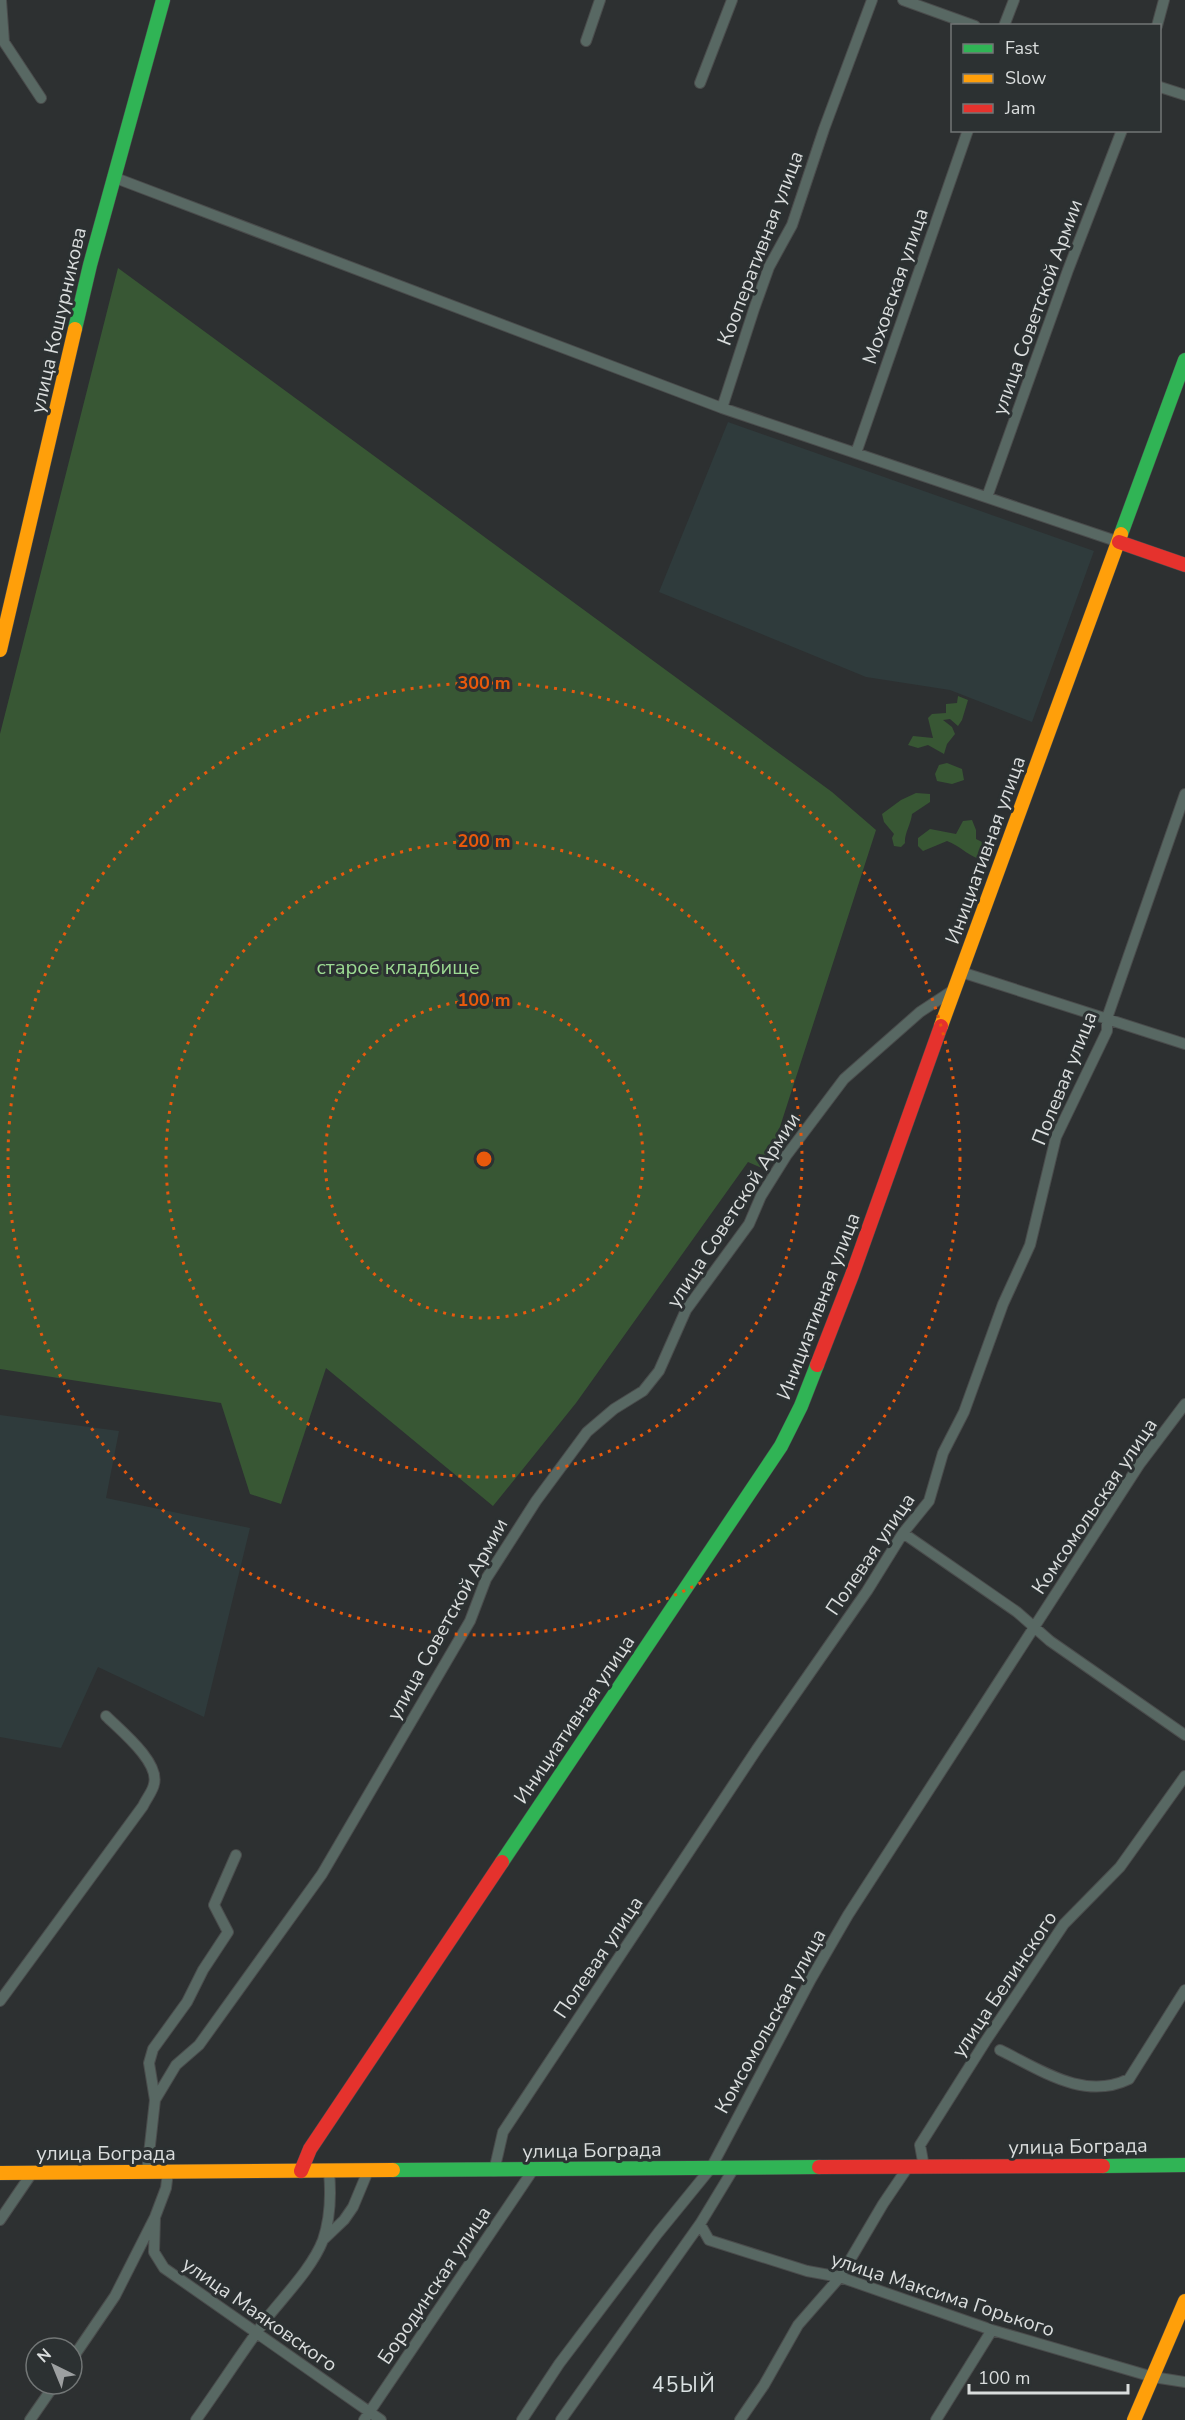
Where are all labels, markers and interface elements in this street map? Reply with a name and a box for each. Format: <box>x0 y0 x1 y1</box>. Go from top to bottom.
legend <box>951 24 1161 132</box>
text: Fast <box>1005 36 1040 60</box>
text: Slow <box>1005 66 1046 90</box>
text: Jam <box>1004 96 1036 120</box>
street label: Кооперативная улица <box>711 147 810 349</box>
street label: улица Советской Армии <box>986 196 1089 419</box>
street label: Моховская улица <box>856 204 935 368</box>
street label: улица Кошурникова <box>24 224 93 416</box>
text: 300 m <box>457 671 511 695</box>
street label: Инициативная улица <box>939 752 1032 948</box>
text: 200 m <box>457 829 511 853</box>
park label: старое кладбище <box>316 954 480 981</box>
text: 100 m <box>457 988 511 1012</box>
street label: Полевая улица <box>1025 1007 1104 1149</box>
street label: улица Советской Армии <box>660 1108 807 1313</box>
centre of rings <box>474 1149 494 1169</box>
street label: Инициативная улица <box>770 1209 867 1404</box>
street label: Комсомольская улица <box>1025 1413 1163 1600</box>
street label: Полевая улица <box>820 1488 921 1621</box>
street label: улица Советской Армии <box>381 1513 514 1725</box>
street label: Инициативная улица <box>508 1630 641 1809</box>
street label: Полевая улица <box>548 1891 649 2024</box>
street label: улица Белинского <box>945 1906 1063 2063</box>
street label: Комсомольская улица <box>708 1924 832 2118</box>
street label: улица Бограда <box>1008 2132 1148 2161</box>
street label: улица Бограда <box>522 2136 662 2165</box>
street label: улица Бограда <box>36 2140 176 2167</box>
street label: Бородинская улица <box>371 2201 497 2370</box>
street label: улица Максима Горького <box>828 2246 1058 2343</box>
street label: улица Маяковского <box>177 2251 343 2378</box>
north arrow <box>24 2336 84 2396</box>
text: N <box>33 2344 56 2368</box>
scale bar <box>969 2357 1128 2395</box>
text: 100 m <box>978 2366 1030 2390</box>
district label: 45ЫЙ <box>652 2371 716 2399</box>

